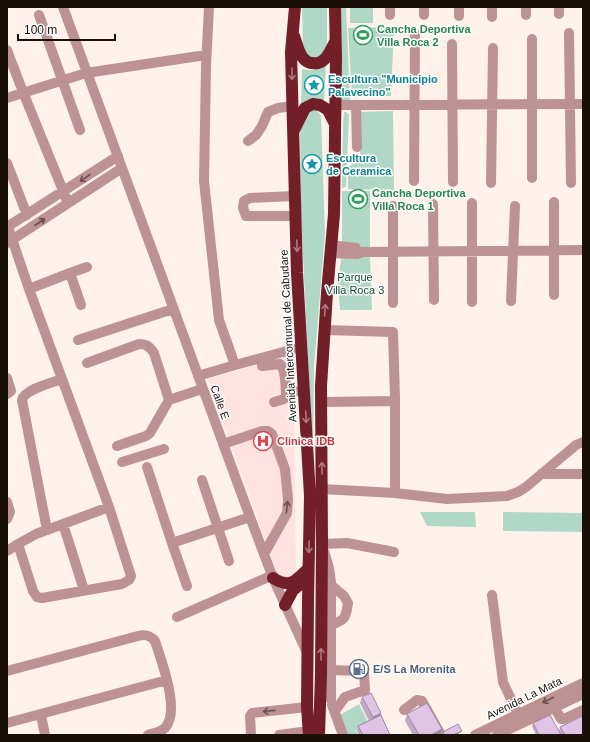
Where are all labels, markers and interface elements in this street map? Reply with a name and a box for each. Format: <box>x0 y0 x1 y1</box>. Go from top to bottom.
scale bar <box>18 16 115 42</box>
text: 100 m <box>24 23 57 37</box>
place label: Cancha Deportiva Villa Roca 2 <box>377 23 471 48</box>
sports icon: Cancha Deportiva Villa Roca 2 <box>352 24 374 46</box>
one-way arrow <box>288 67 295 80</box>
place label: Escultura "Municipio Palavecino" <box>328 73 438 98</box>
place icon: Escultura "Municipio Palavecino" <box>303 74 325 96</box>
place label: Escultura de Ceramica <box>326 152 392 177</box>
place icon: Escultura de Ceramica <box>301 153 323 175</box>
one-way arrow <box>80 174 91 182</box>
place label: Cancha Deportiva Villa Roca 1 <box>372 187 466 212</box>
sports icon: Cancha Deportiva Villa Roca 1 <box>347 188 369 210</box>
one-way arrow <box>34 217 46 225</box>
one-way arrow <box>293 239 300 252</box>
street label: Avenida Intercomunal de Cabudare <box>277 249 299 423</box>
park label: Parque Villa Roca 3 <box>326 271 384 296</box>
one-way arrow <box>322 304 329 317</box>
street label: Calle E <box>208 383 232 421</box>
one-way arrow <box>302 410 309 423</box>
hospital icon: Clinica IDB <box>252 430 274 452</box>
place label: Clinica IDB <box>277 435 335 447</box>
one-way arrow <box>318 462 326 475</box>
one-way arrow <box>284 501 291 514</box>
one-way arrow <box>305 540 313 553</box>
one-way arrow <box>317 648 325 661</box>
fuel station icon: E/S La Morenita <box>348 658 370 680</box>
place label: E/S La Morenita <box>373 663 456 675</box>
street label: Avenida La Mata <box>484 674 564 721</box>
one-way arrow <box>542 697 554 704</box>
one-way arrow <box>263 707 276 715</box>

